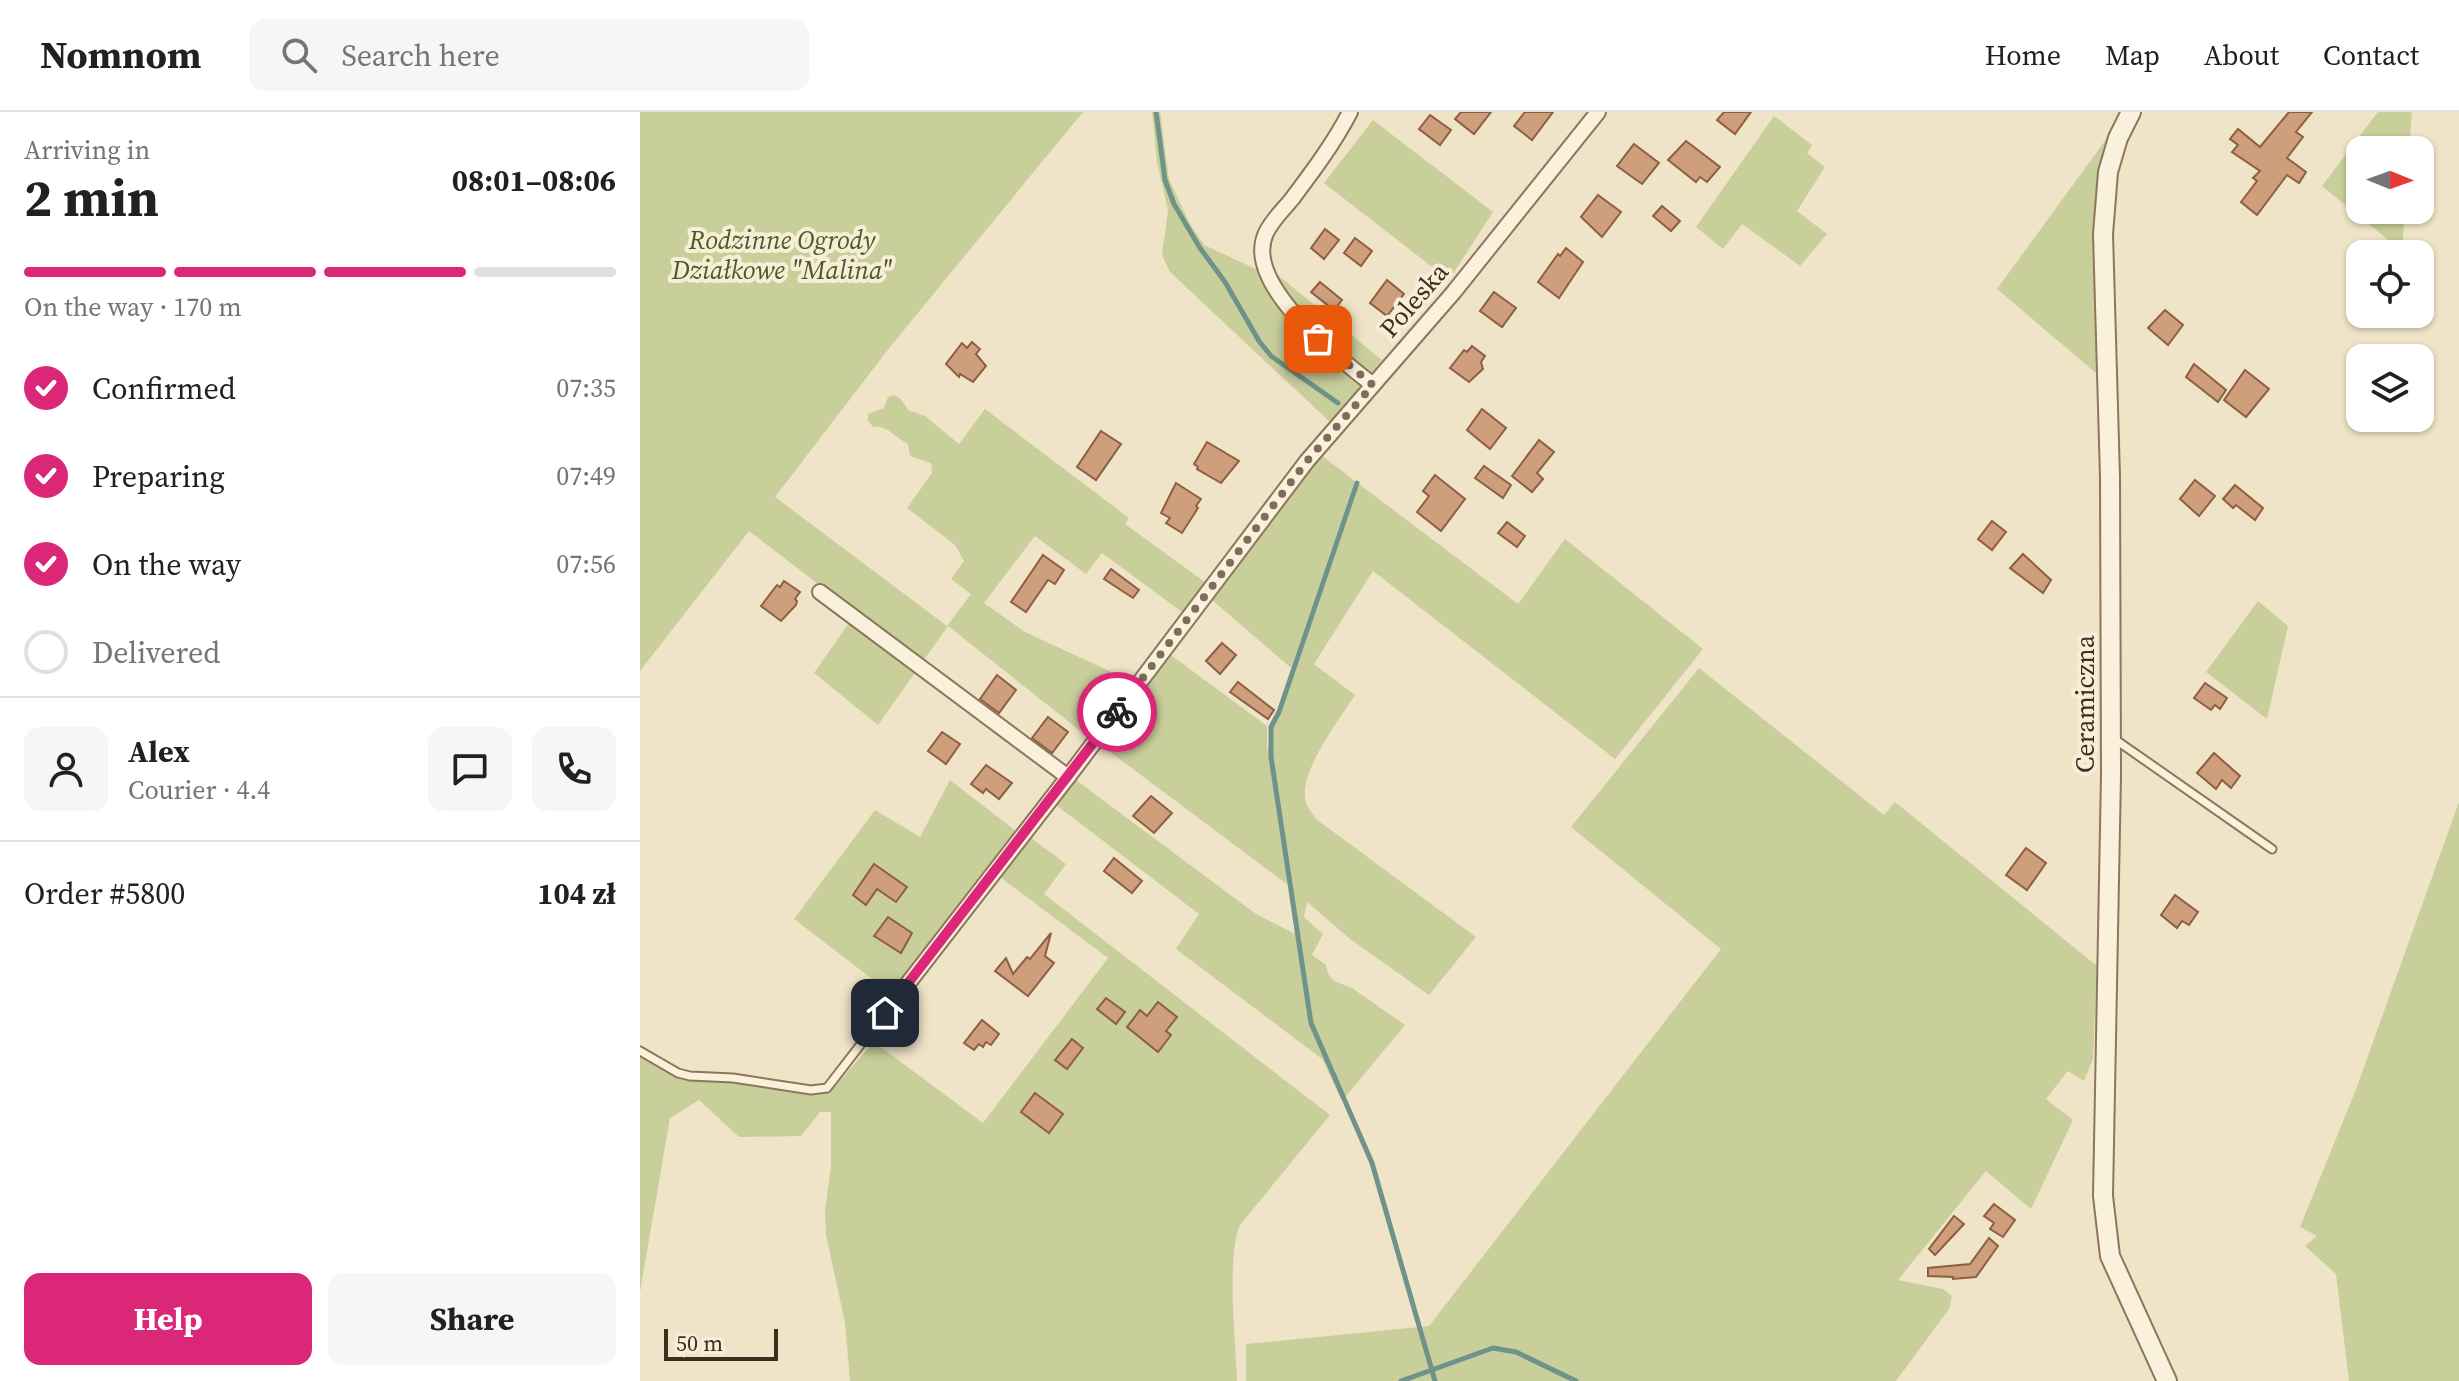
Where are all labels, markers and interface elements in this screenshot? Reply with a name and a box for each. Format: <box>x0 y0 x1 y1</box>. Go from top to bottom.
search box <box>249 19 809 91</box>
text: Nomnom <box>40 29 201 81</box>
icon: search <box>277 33 321 77</box>
text: Search here <box>341 35 500 76</box>
text: Home <box>1985 36 2061 74</box>
text: Map <box>2105 36 2160 74</box>
text: About <box>2204 36 2279 74</box>
text: Contact <box>2323 36 2419 74</box>
text: Arriving in <box>24 132 150 168</box>
north arrow <box>2346 136 2434 224</box>
map controls <box>2346 136 2434 432</box>
text: 08:01–08:06 <box>452 160 616 201</box>
text: 2 min <box>24 162 159 233</box>
park label: Rodzinne Ogrody Działkowe "Malina" <box>671 222 892 288</box>
button: locate <box>2346 240 2434 328</box>
street label: Poleska <box>1371 254 1457 345</box>
text: On the way · 170 m <box>24 289 242 325</box>
pin <box>1284 305 1352 373</box>
icon: bag <box>1296 317 1340 361</box>
button: layers <box>2346 344 2434 432</box>
icon: check <box>24 366 68 410</box>
text: Confirmed <box>92 368 236 409</box>
text: 07:35 <box>556 370 616 406</box>
icon: check <box>24 454 68 498</box>
text: Preparing <box>92 456 225 497</box>
text: 07:49 <box>556 458 616 494</box>
icon: check <box>24 542 68 586</box>
text: On the way <box>92 544 241 585</box>
text: 07:56 <box>556 546 616 582</box>
text: Delivered <box>92 632 220 673</box>
street label: Ceramiczna <box>2067 634 2103 773</box>
courier <box>1077 672 1157 752</box>
icon: bike <box>1095 690 1139 734</box>
button: person <box>24 727 108 811</box>
button: chat <box>428 727 512 811</box>
button: phone <box>532 727 616 811</box>
text: Alex <box>128 731 190 772</box>
text: Courier · 4.4 <box>128 772 270 808</box>
text: Order #5800 <box>24 873 185 914</box>
text: 104 zł <box>537 873 616 914</box>
pin <box>851 979 919 1047</box>
icon: home <box>863 991 907 1035</box>
button: Help <box>24 1273 312 1365</box>
button: Share <box>328 1273 616 1365</box>
scale bar <box>664 1325 778 1361</box>
text: 50 m <box>676 1328 723 1358</box>

